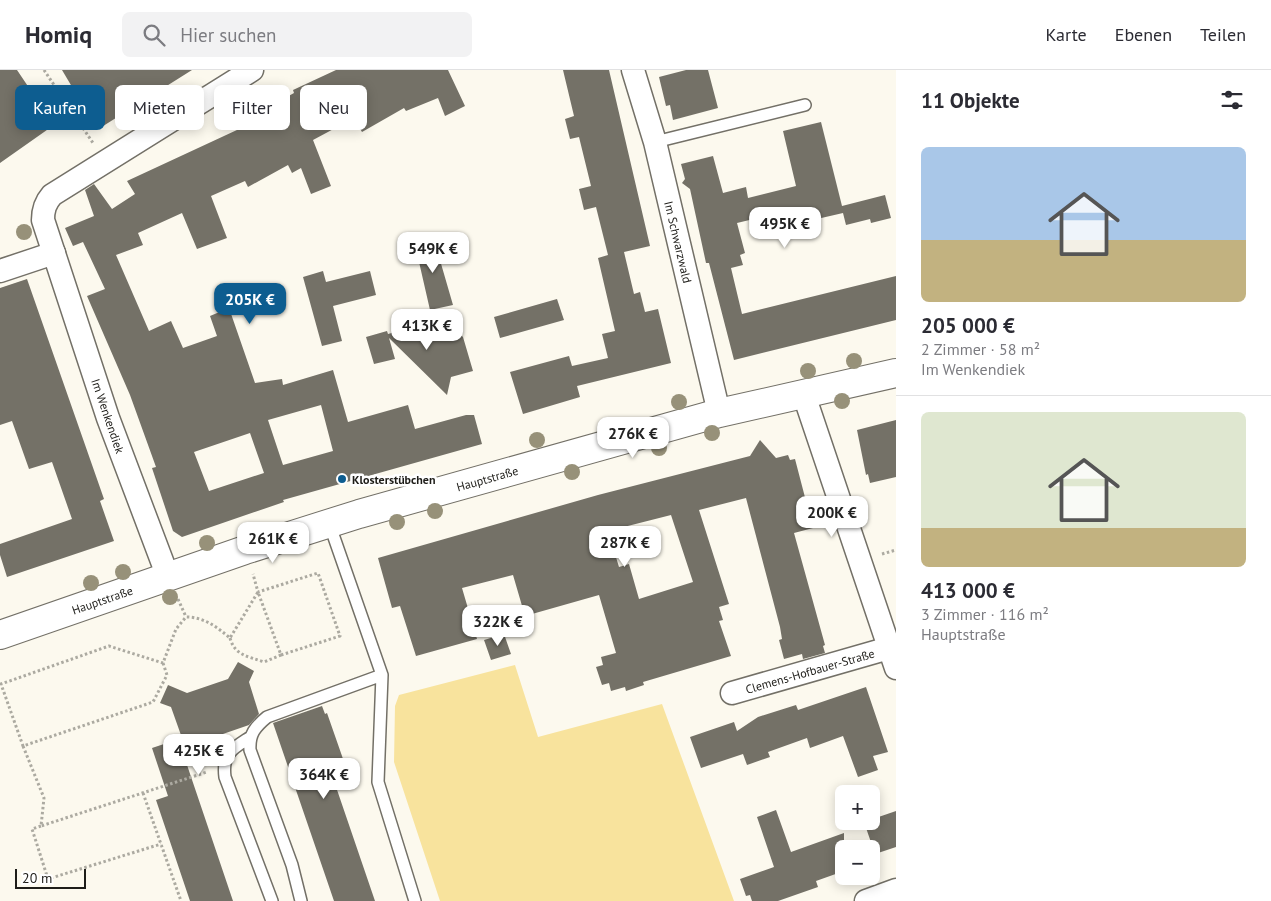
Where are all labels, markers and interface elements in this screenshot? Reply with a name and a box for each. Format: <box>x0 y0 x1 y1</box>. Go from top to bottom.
search box <box>122 12 472 57</box>
text: Homiq <box>25 19 92 50</box>
icon: search <box>140 21 168 49</box>
text: Hier suchen <box>180 23 276 47</box>
text: Karte <box>1046 23 1087 46</box>
text: Ebenen <box>1115 23 1172 46</box>
text: Teilen <box>1200 23 1246 46</box>
chip: Kaufen <box>15 85 105 130</box>
chip: Mieten <box>115 85 204 130</box>
chip: Filter <box>214 85 290 130</box>
chip: Neu <box>300 85 367 130</box>
icon: filters <box>1218 86 1246 114</box>
text: 11 Objekte <box>921 87 1020 114</box>
icon: home <box>1039 179 1129 269</box>
street label: Im Schwarzwald <box>662 199 696 284</box>
pin: 495K € <box>744 206 826 249</box>
text: 495K € <box>760 213 810 233</box>
pin: 549K € <box>392 232 474 274</box>
text: 549K € <box>408 238 458 258</box>
pin: 205K € <box>209 282 291 325</box>
text: 205K € <box>225 289 275 309</box>
pin: 413K € <box>386 308 468 351</box>
text: 205 000 € <box>921 312 1015 339</box>
text: 413K € <box>402 315 452 335</box>
text: 2 Zimmer · 58 m² <box>921 339 1040 359</box>
text: Im Wenkendiek <box>921 359 1025 379</box>
street label: Im Wenkendiek <box>88 377 128 456</box>
pin: 276K € <box>592 416 674 459</box>
text: 276K € <box>608 423 658 443</box>
icon: home <box>1039 445 1129 535</box>
street label: Hauptstraße <box>455 462 520 494</box>
place label: Klosterstübchen <box>352 472 435 487</box>
marker: Klosterstübchen <box>336 473 348 485</box>
pin: 200K € <box>791 496 873 538</box>
text: 200K € <box>807 502 857 522</box>
pin: 261K € <box>232 522 314 564</box>
pin: 287K € <box>584 526 666 568</box>
text: 261K € <box>248 528 298 548</box>
text: 287K € <box>600 532 650 552</box>
text: 413 000 € <box>921 577 1015 604</box>
street label: Hauptstraße <box>70 582 134 617</box>
pin: 322K € <box>457 604 539 647</box>
text: 3 Zimmer · 116 m² <box>921 604 1049 624</box>
text: 322K € <box>473 611 523 631</box>
text: Hauptstraße <box>921 624 1006 644</box>
street label: Clemens-Hofbauer-Straße <box>744 645 876 696</box>
pin: 425K € <box>158 734 240 776</box>
text: 425K € <box>174 740 224 760</box>
pin: 364K € <box>283 758 365 800</box>
text: 364K € <box>299 764 349 784</box>
map controls <box>835 785 880 885</box>
button: + <box>835 785 880 830</box>
button: − <box>835 840 880 885</box>
scale bar <box>15 866 86 889</box>
text: 20 m <box>22 869 52 887</box>

